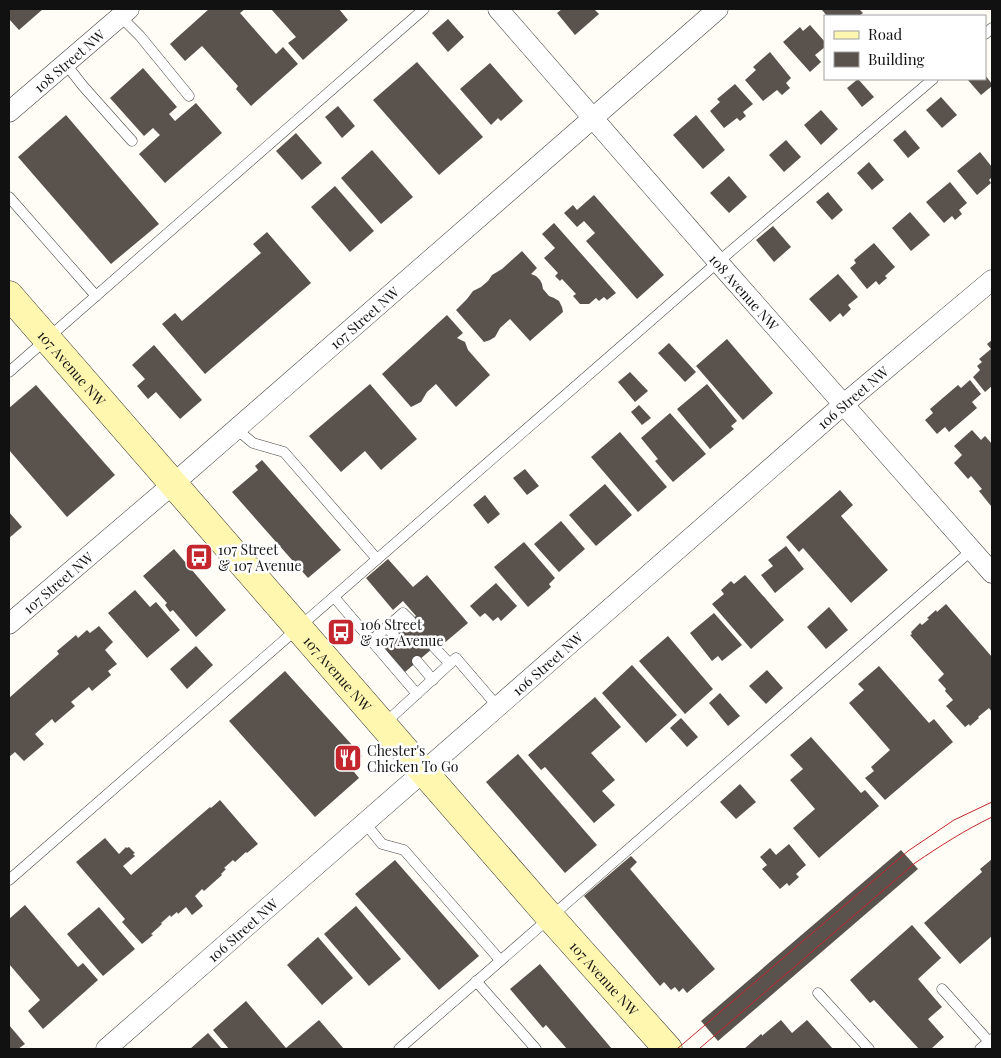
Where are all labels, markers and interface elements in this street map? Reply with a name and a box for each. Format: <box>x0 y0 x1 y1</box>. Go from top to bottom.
legend <box>824 15 986 80</box>
text: Road <box>868 24 902 44</box>
street label: 108 Street NW <box>29 25 109 96</box>
text: Building <box>868 49 925 69</box>
street label: 108 Avenue NW <box>705 249 783 334</box>
street label: 107 Street NW <box>325 282 403 353</box>
street label: 107 Avenue NW <box>34 326 110 410</box>
street label: 106 Street NW <box>813 361 892 433</box>
place label: 107 Street & 107 Avenue <box>218 540 302 575</box>
bus stop icon: 107 Street & 107 Avenue <box>184 542 214 572</box>
street label: 107 Street NW <box>19 547 97 618</box>
place label: 106 Street & 107 Avenue <box>360 615 444 650</box>
bus stop icon: 106 Street & 107 Avenue <box>326 617 356 647</box>
street label: 106 Street NW <box>508 627 587 699</box>
street label: 107 Avenue NW <box>300 631 376 715</box>
place label: Chester's Chicken To Go <box>367 741 459 776</box>
restaurant icon: Chester's Chicken To Go <box>333 743 363 773</box>
street label: 106 Street NW <box>203 894 282 966</box>
street label: 107 Avenue NW <box>566 936 643 1020</box>

